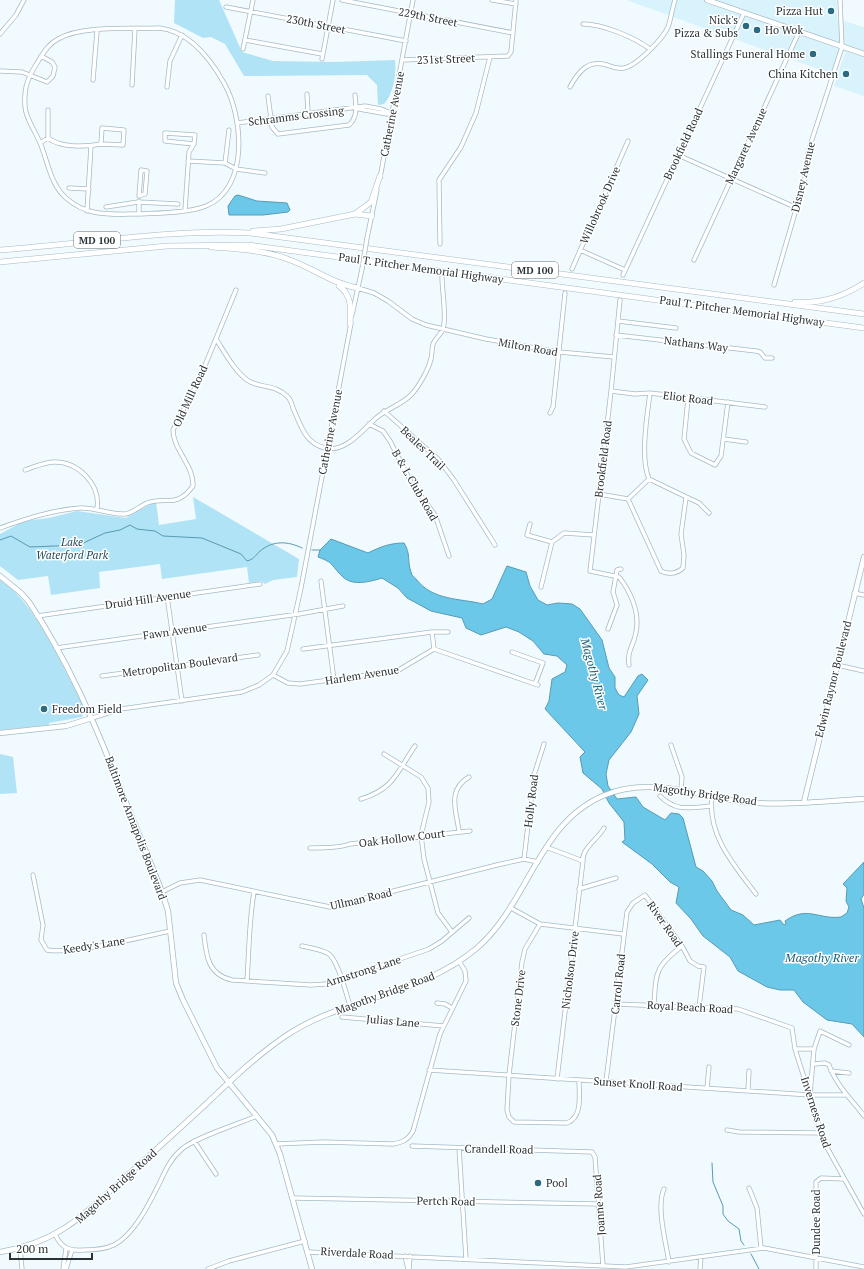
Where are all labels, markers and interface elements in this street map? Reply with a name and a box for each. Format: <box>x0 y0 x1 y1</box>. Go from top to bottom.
street label: 229th Street <box>397 4 459 30</box>
place label: Pizza Hut <box>776 4 823 18</box>
marker: Pizza Hut <box>826 6 836 16</box>
street label: 230th Street <box>285 11 347 37</box>
place label: Nick's Pizza & Subs <box>674 13 738 40</box>
marker: Nick's Pizza & Subs <box>741 21 751 31</box>
place label: Ho Wok <box>765 23 803 37</box>
marker: Ho Wok <box>752 25 762 35</box>
place label: Stallings Funeral Home <box>691 47 805 61</box>
marker: Stallings Funeral Home <box>808 49 818 59</box>
street label: 231st Street <box>417 51 475 67</box>
place label: China Kitchen <box>768 67 838 81</box>
marker: China Kitchen <box>841 69 851 79</box>
street label: Catherine Avenue <box>377 70 407 158</box>
street label: Schramms Crossing <box>247 103 345 129</box>
street label: Margaret Avenue <box>722 105 770 187</box>
street label: Brookfield Road <box>660 106 706 182</box>
street label: Disney Avenue <box>788 140 818 214</box>
street label: Willobrook Drive <box>577 164 624 246</box>
road number: MD 100 <box>74 232 120 248</box>
street label: Paul T. Pitcher Memorial Highway <box>338 249 505 287</box>
road number: MD 100 <box>512 262 558 278</box>
street label: Paul T. Pitcher Memorial Highway <box>659 292 826 330</box>
street label: Nathans Way <box>663 333 729 355</box>
street label: Milton Road <box>497 335 559 359</box>
street label: Old Mill Road <box>170 363 210 429</box>
street label: Catherine Avenue <box>315 388 345 476</box>
street label: Eliot Road <box>662 388 714 408</box>
street label: Brookfield Road <box>591 420 615 498</box>
street label: Beales Trail <box>398 423 448 473</box>
street label: B & L Club Road <box>389 447 441 523</box>
park label: Lake Waterford Park <box>36 535 109 562</box>
street label: Druid Hill Avenue <box>104 586 192 612</box>
street label: Edwin Raynor Boulevard <box>812 619 854 739</box>
street label: Fawn Avenue <box>142 620 208 642</box>
water label: Magothy River <box>577 635 612 713</box>
street label: Metropolitan Boulevard <box>121 650 239 680</box>
street label: Harlem Avenue <box>324 662 400 688</box>
place label: Freedom Field <box>52 702 122 716</box>
marker: Freedom Field <box>39 704 49 714</box>
street label: Baltimore Annapolis Boulevard <box>102 754 170 902</box>
street label: Holly Road <box>521 774 541 828</box>
street label: Magothy Bridge Road <box>652 780 758 808</box>
street label: Oak Hollow Court <box>358 826 446 850</box>
street label: Ullman Road <box>329 885 393 913</box>
street label: River Road <box>644 898 686 950</box>
street label: Nicholson Drive <box>558 930 582 1010</box>
street label: Keedy's Lane <box>62 933 126 957</box>
water label: Magothy River <box>784 950 860 965</box>
street label: Armstrong Lane <box>323 952 403 990</box>
street label: Carroll Road <box>608 953 628 1015</box>
street label: Stone Drive <box>508 968 528 1027</box>
street label: Magothy Bridge Road <box>333 969 437 1017</box>
street label: Royal Beach Road <box>646 998 734 1016</box>
street label: Julias Lane <box>366 1012 421 1030</box>
street label: Sunset Knoll Road <box>593 1074 683 1094</box>
street label: Inverness Road <box>798 1074 834 1150</box>
street label: Crandell Road <box>464 1141 534 1157</box>
street label: Magothy Bridge Road <box>72 1146 160 1226</box>
street label: Joanne Road <box>590 1174 608 1236</box>
place label: Pool <box>546 1176 568 1190</box>
marker: Pool <box>533 1178 543 1188</box>
street label: Dundee Road <box>809 1189 823 1255</box>
street label: Pertch Road <box>416 1193 476 1209</box>
scale bar <box>10 1235 92 1261</box>
text: 200 m <box>16 1241 49 1256</box>
street label: Riverdale Road <box>320 1244 394 1262</box>

